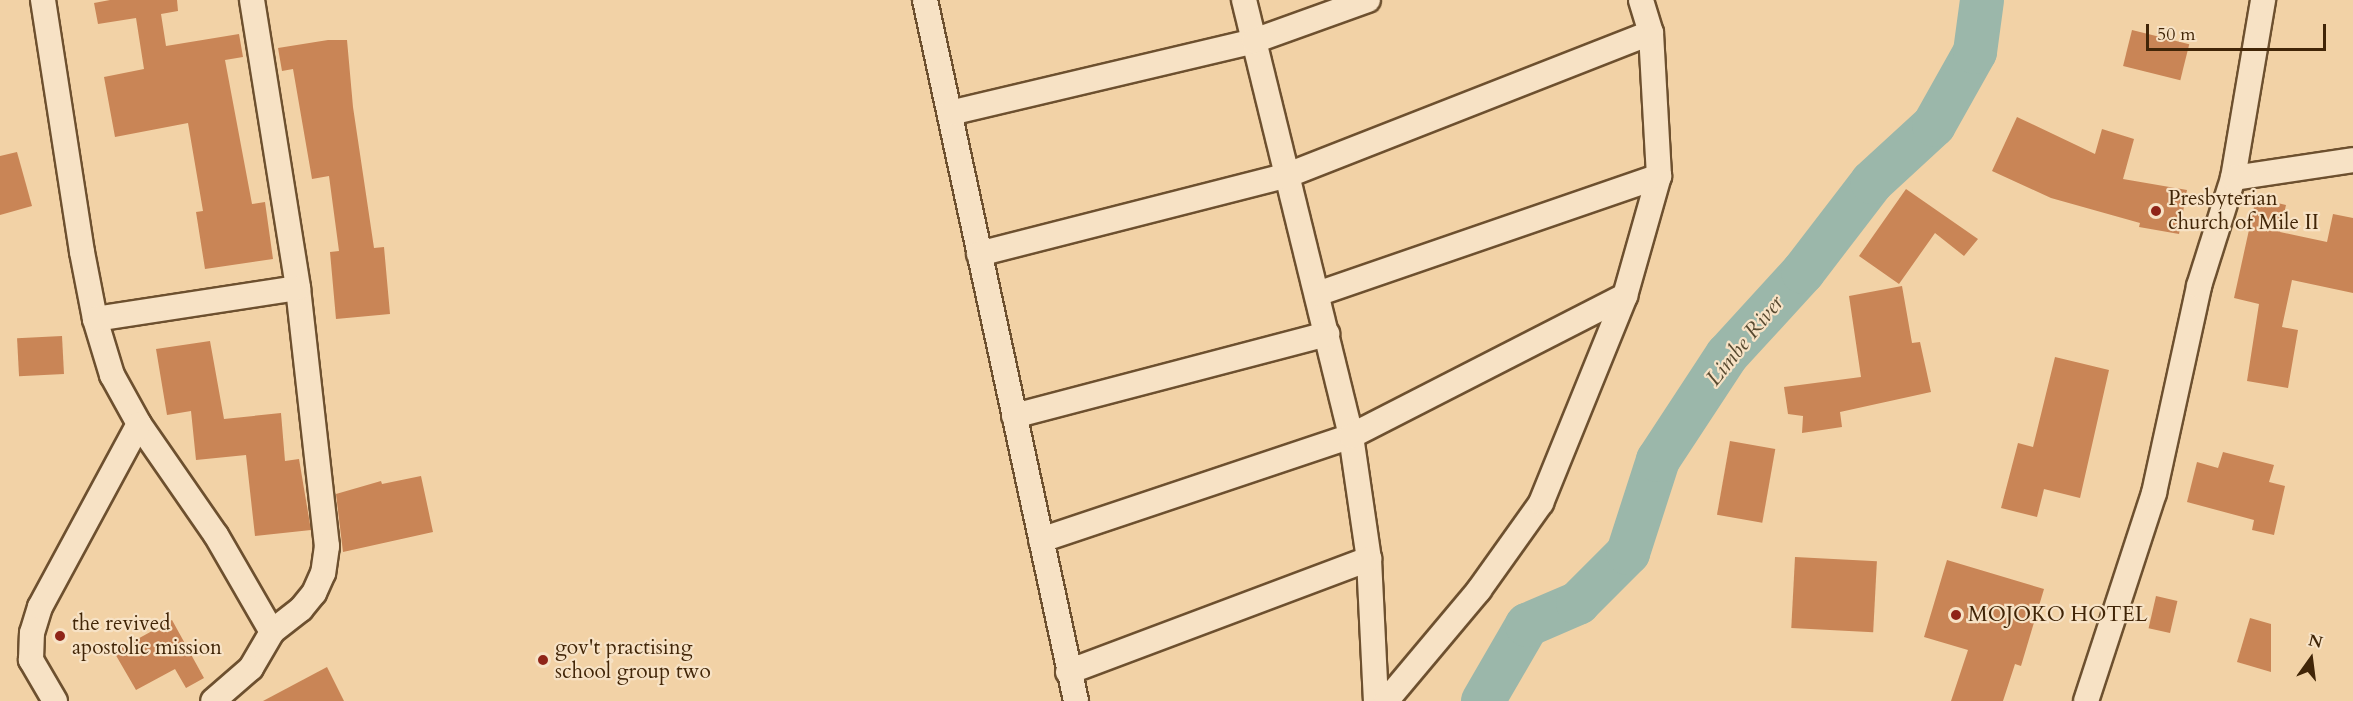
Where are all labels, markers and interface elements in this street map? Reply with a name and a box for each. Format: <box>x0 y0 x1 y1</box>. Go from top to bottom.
scale bar <box>2149 12 2329 50</box>
text: 50 m <box>2157 22 2196 47</box>
place label: Presbyterian church of Mile II <box>2168 186 2319 236</box>
marker: Presbyterian church of Mile II <box>2149 204 2163 218</box>
water label: Limbe River <box>1701 291 1789 391</box>
place label: MOJOKO HOTEL <box>1968 602 2147 628</box>
marker: MOJOKO HOTEL <box>1949 608 1963 622</box>
place label: the revived apostolic mission <box>72 611 222 661</box>
marker: the revived apostolic mission <box>53 629 67 643</box>
north arrow <box>2281 629 2341 689</box>
text: N <box>2306 629 2325 654</box>
place label: gov't practising school group two <box>555 635 711 685</box>
marker: gov't practising school group two <box>536 653 550 667</box>

